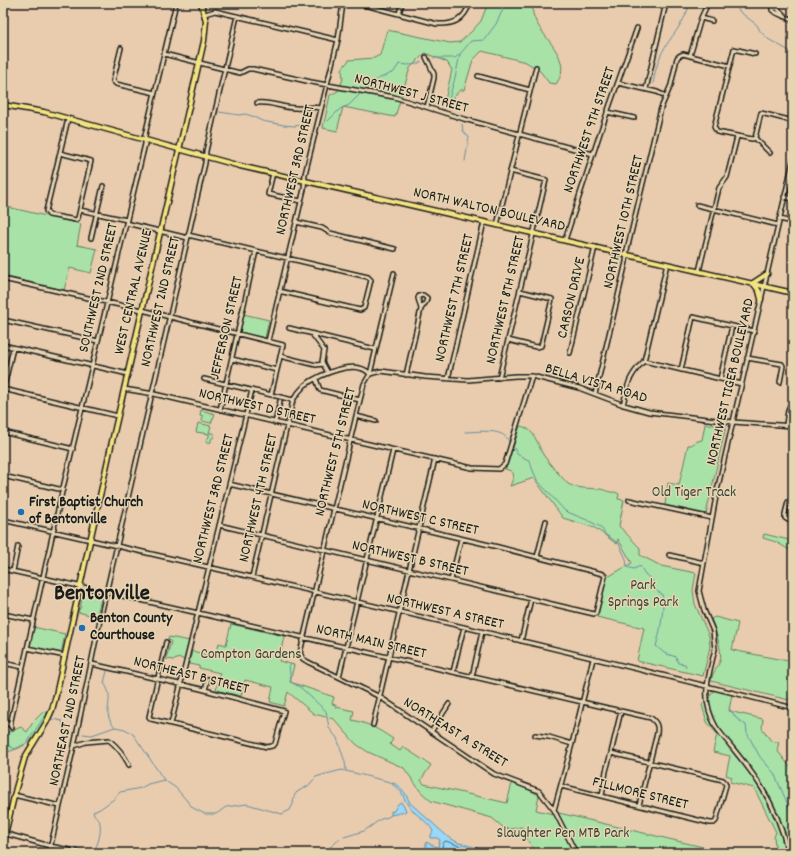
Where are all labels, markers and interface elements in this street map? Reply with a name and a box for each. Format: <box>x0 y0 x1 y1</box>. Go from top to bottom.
street label: NORTHWEST 9TH STREET <box>558 64 622 196</box>
street label: NORTHWEST J STREET <box>352 68 470 120</box>
street label: NORTHWEST 3RD STREET <box>270 103 322 237</box>
street label: NORTHWEST 10TH STREET <box>598 153 650 291</box>
street label: NORTH WALTON BOULEVARD <box>411 182 567 238</box>
street label: SOUTHWEST 2ND STREET <box>73 221 125 355</box>
street label: WEST CENTRAL AVENUE <box>109 227 159 357</box>
street label: NORTHWEST 7TH STREET <box>430 232 480 364</box>
street label: NORTHWEST 8TH STREET <box>481 234 531 366</box>
street label: NORTHWEST 2ND STREET <box>135 235 187 369</box>
street label: CARSON DRIVE <box>552 255 592 341</box>
street label: JEFFERSON STREET <box>204 274 250 382</box>
street label: NORTHWEST TIGER BOULEVARD <box>701 296 761 468</box>
street label: BELLA VISTA ROAD <box>542 358 650 410</box>
street label: NORTHWEST D STREET <box>196 383 318 431</box>
street label: NORTHWEST 5TH STREET <box>309 385 363 519</box>
street label: NORTHWEST 3RD STREET <box>187 432 241 566</box>
street label: NORTHWEST 4TH STREET <box>234 432 284 564</box>
park label: Old Tiger Track <box>652 482 736 504</box>
place label: First Baptist Church of Bentonville <box>29 492 143 531</box>
street label: NORTHWEST C STREET <box>360 494 480 542</box>
marker: First Baptist Church of Bentonville <box>16 507 26 517</box>
street label: NORTHWEST B STREET <box>350 535 470 583</box>
park label: Park Springs Park <box>608 575 678 614</box>
district label: Bentonville <box>54 578 150 611</box>
street label: NORTHWEST A STREET <box>384 588 506 636</box>
place label: Benton County Courthouse <box>90 608 173 647</box>
street label: NORTH MAIN STREET <box>314 619 428 665</box>
marker: Benton County Courthouse <box>77 623 87 633</box>
park label: Compton Gardens <box>201 644 301 666</box>
street label: NORTHEAST B STREET <box>131 651 251 701</box>
street label: NORTHEAST 2ND STREET <box>43 654 93 788</box>
street label: NORTHEAST A STREET <box>399 692 511 774</box>
street label: FILLMORE STREET <box>590 771 690 817</box>
park label: Slaughter Pen MTB Park <box>497 823 629 845</box>

